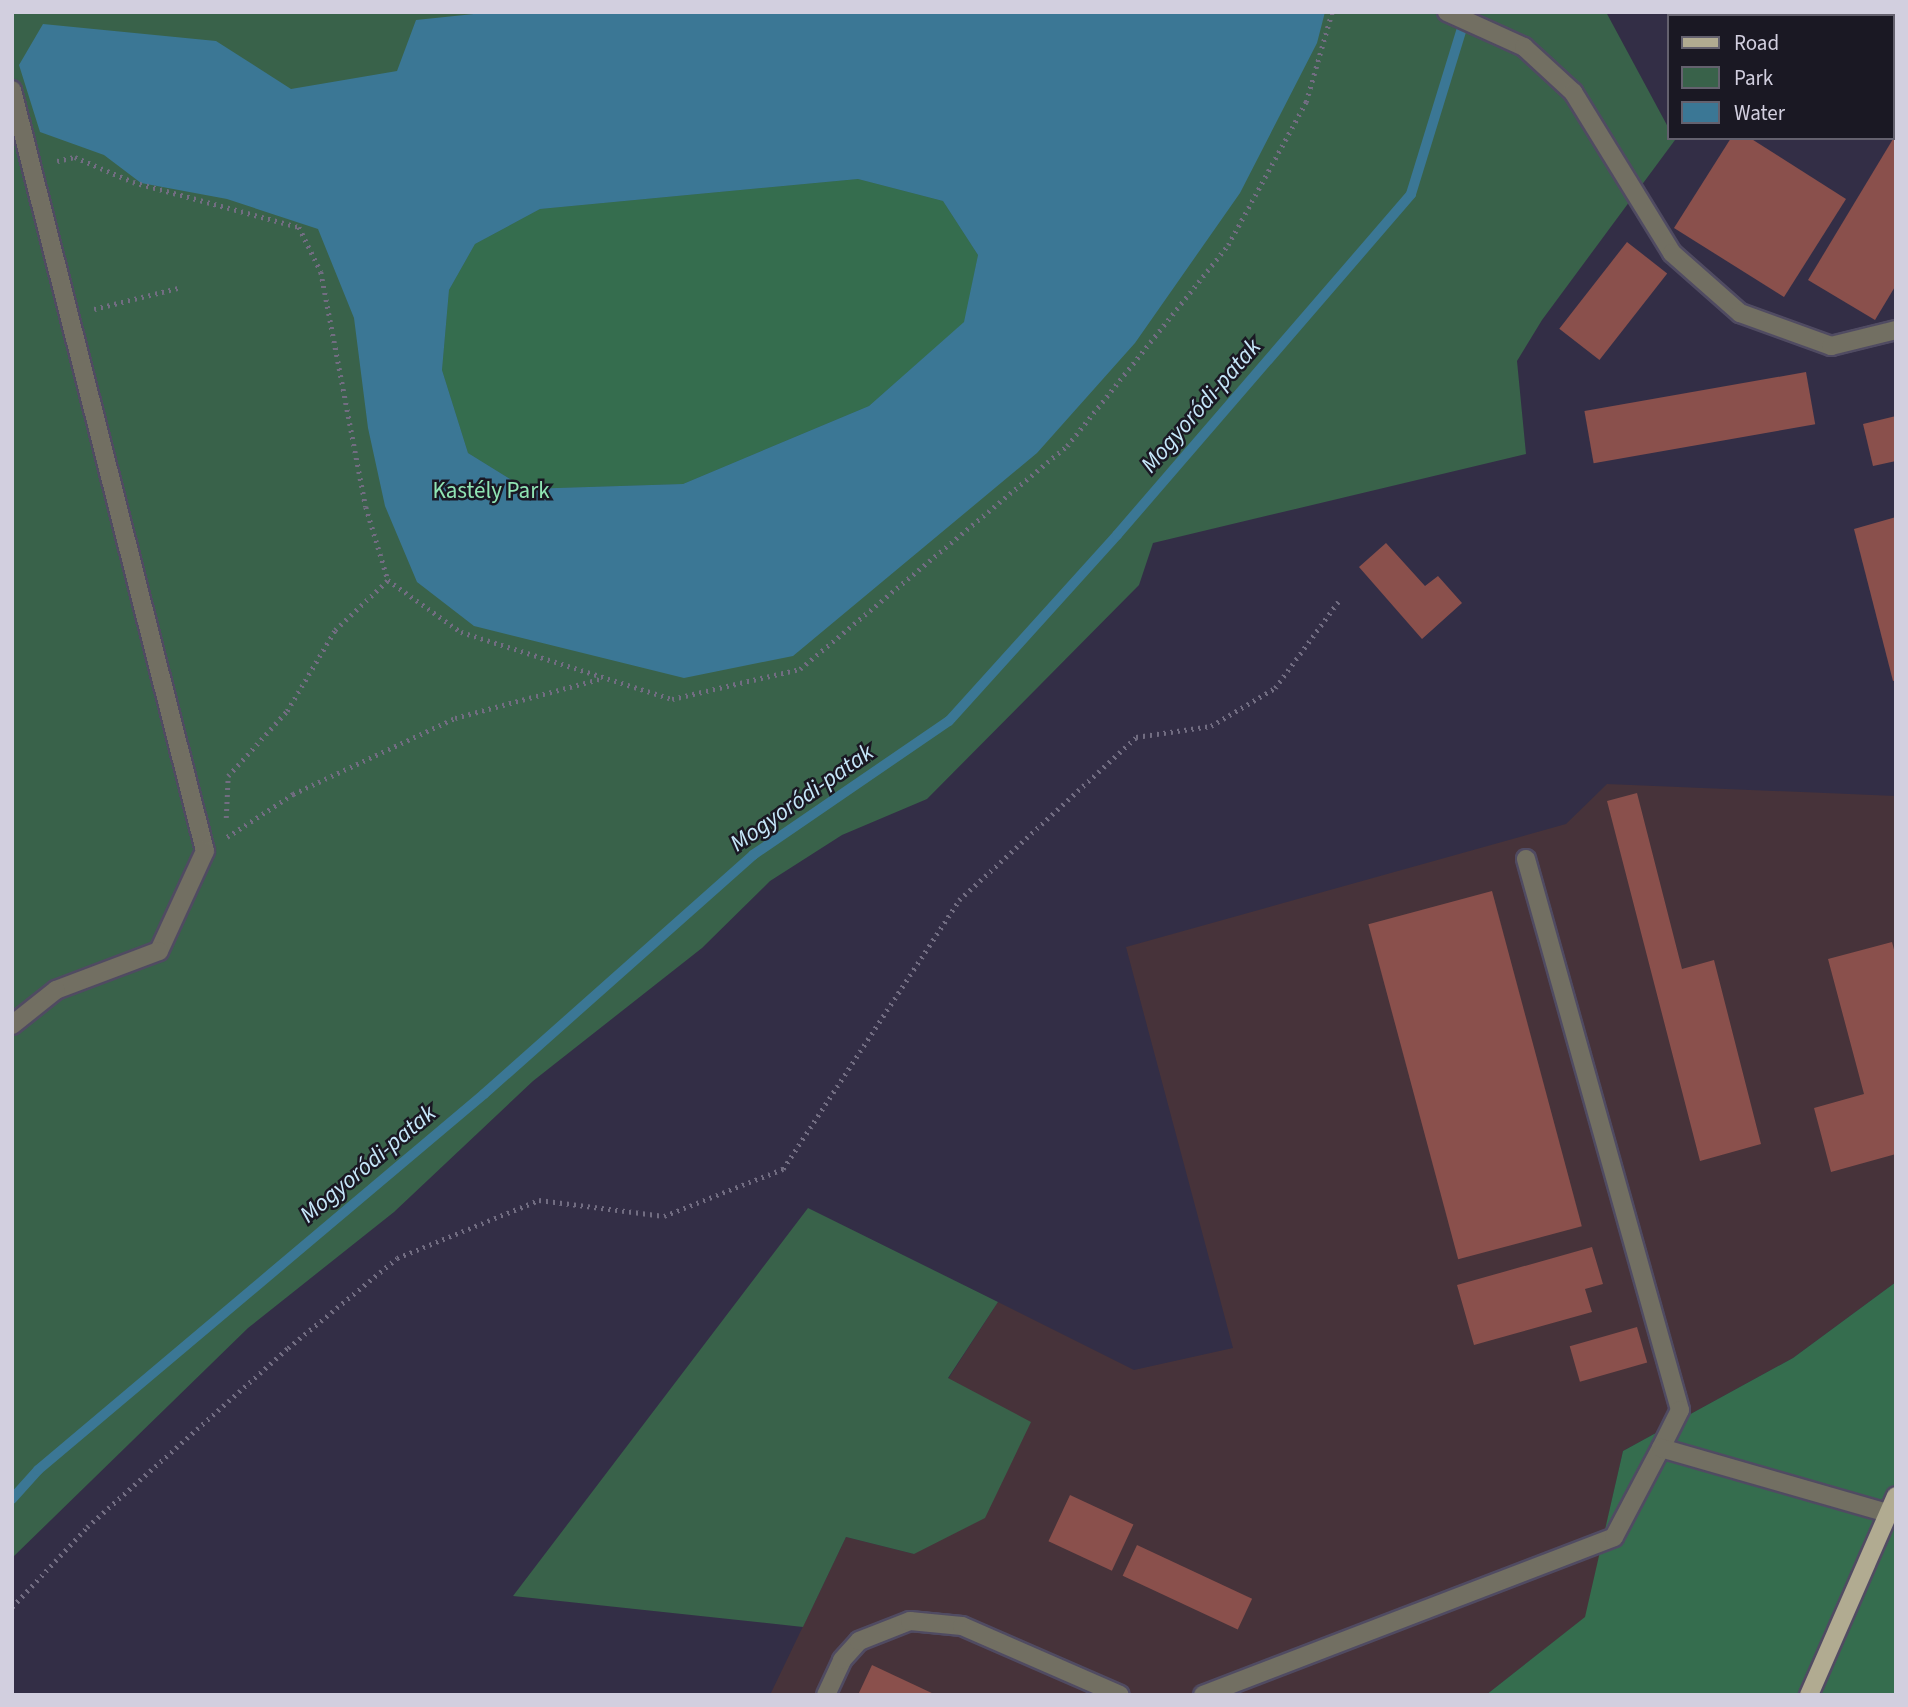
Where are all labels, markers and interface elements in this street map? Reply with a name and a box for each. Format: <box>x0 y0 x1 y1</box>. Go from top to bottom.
legend <box>1666 14 1894 140</box>
text: Road <box>1734 28 1779 58</box>
text: Park <box>1734 63 1773 93</box>
text: Water <box>1734 98 1785 128</box>
water label: Mogyoródi-patak <box>1135 333 1267 479</box>
park label: Kastély Park <box>432 477 550 505</box>
water label: Mogyoródi-patak <box>725 738 879 858</box>
water label: Mogyoródi-patak <box>294 1099 442 1229</box>

